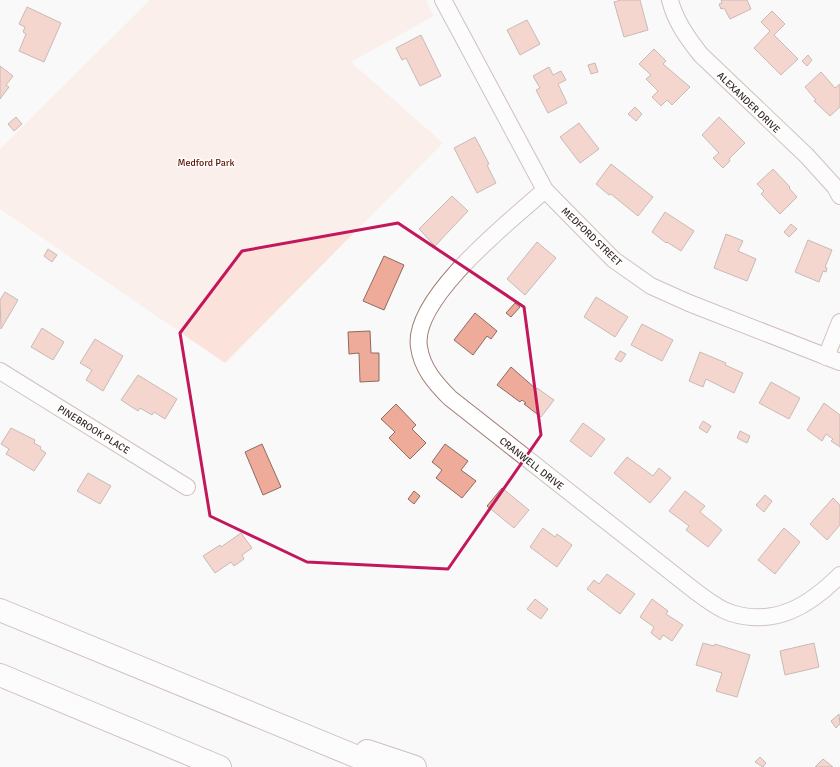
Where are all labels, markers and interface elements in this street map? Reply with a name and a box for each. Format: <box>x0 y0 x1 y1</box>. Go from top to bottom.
street label: ALEXANDER DRIVE <box>714 70 783 136</box>
park label: Medford Park <box>177 157 235 169</box>
street label: MEDFORD STREET <box>559 205 624 269</box>
street label: PINEBROOK PLACE <box>55 403 132 457</box>
street label: CRANWELL DRIVE <box>497 435 566 493</box>

